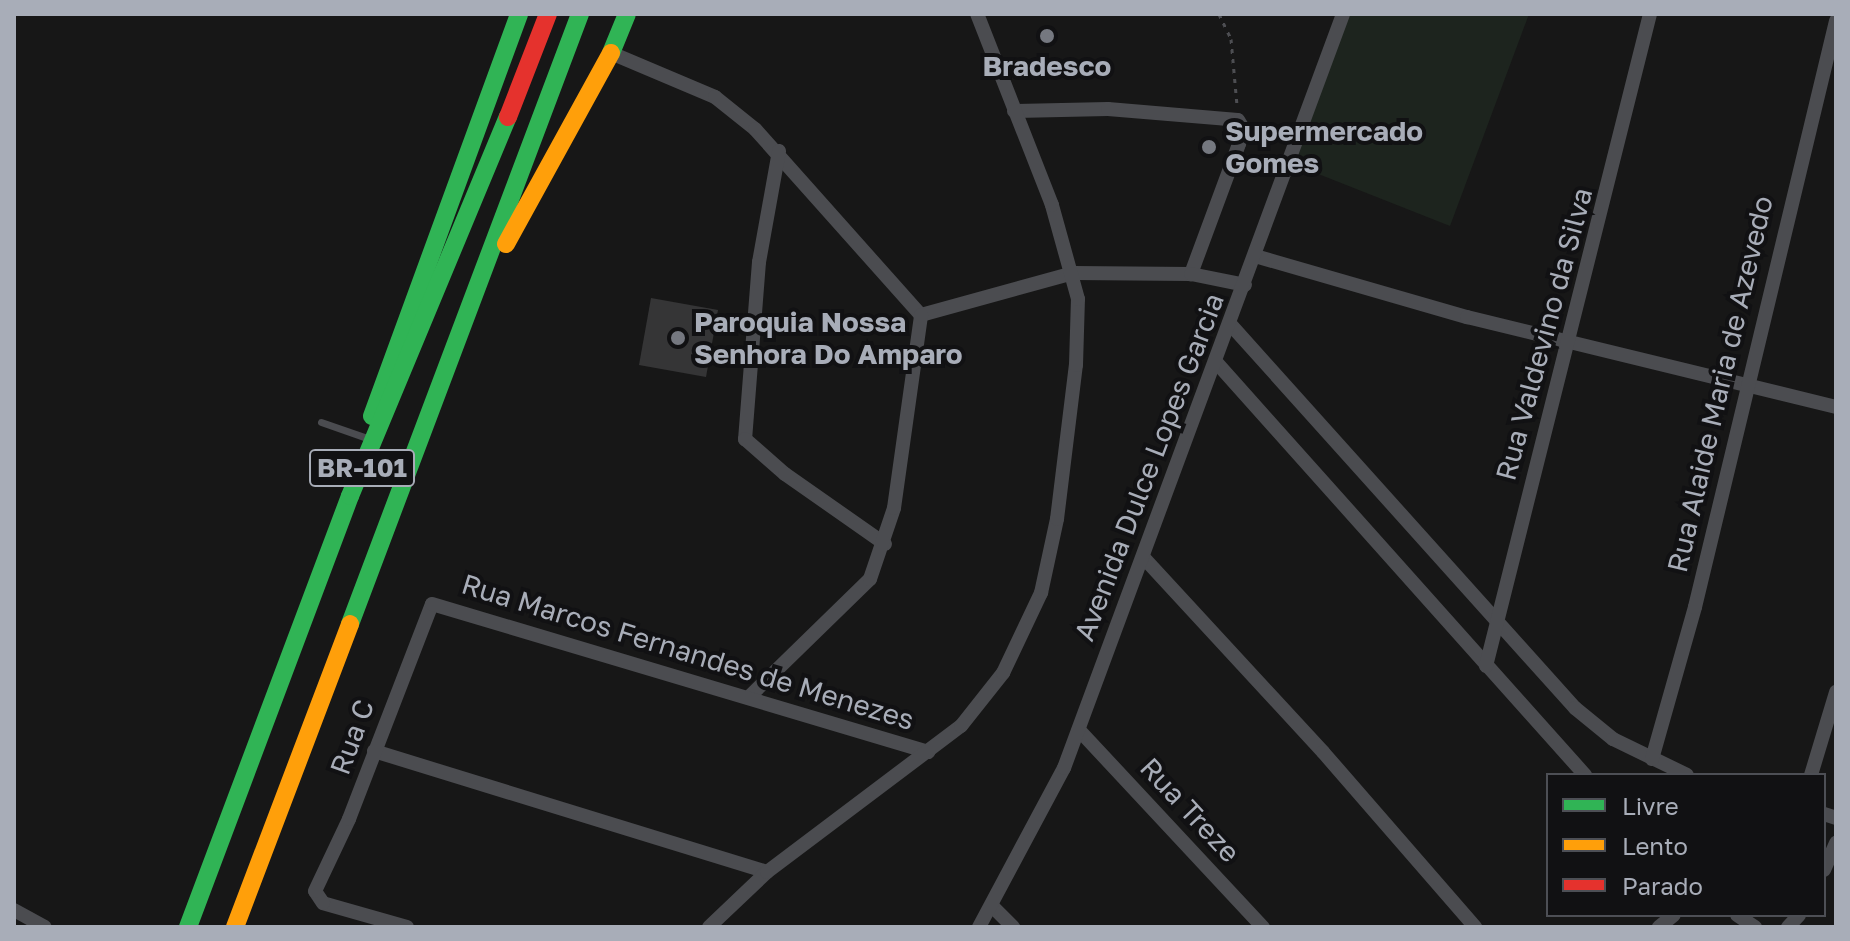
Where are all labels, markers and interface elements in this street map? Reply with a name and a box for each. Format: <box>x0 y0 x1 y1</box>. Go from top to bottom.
marker: Bradesco <box>1038 27 1056 45</box>
place label: Bradesco <box>983 49 1111 83</box>
place label: Supermercado Gomes <box>1225 114 1423 180</box>
marker: Supermercado Gomes <box>1200 138 1218 156</box>
street label: Rua Valdevino da Silva <box>1489 184 1599 484</box>
street label: Rua Alaide Maria de Azevedo <box>1660 193 1780 575</box>
street label: Avenida Dulce Lopes Garcia <box>1067 289 1231 645</box>
place label: Paroquia Nossa Senhora Do Amparo <box>694 305 963 371</box>
marker: Paroquia Nossa Senhora Do Amparo <box>669 329 687 347</box>
road number: BR-101 <box>308 446 416 490</box>
street label: Rua Marcos Fernandes de Menezes <box>458 567 918 737</box>
street label: Rua C <box>323 695 381 779</box>
street label: Rua Treze <box>1133 751 1247 869</box>
legend <box>1546 773 1826 917</box>
text: Livre <box>1622 791 1679 820</box>
text: Lento <box>1622 831 1688 860</box>
text: Parado <box>1622 871 1703 900</box>

